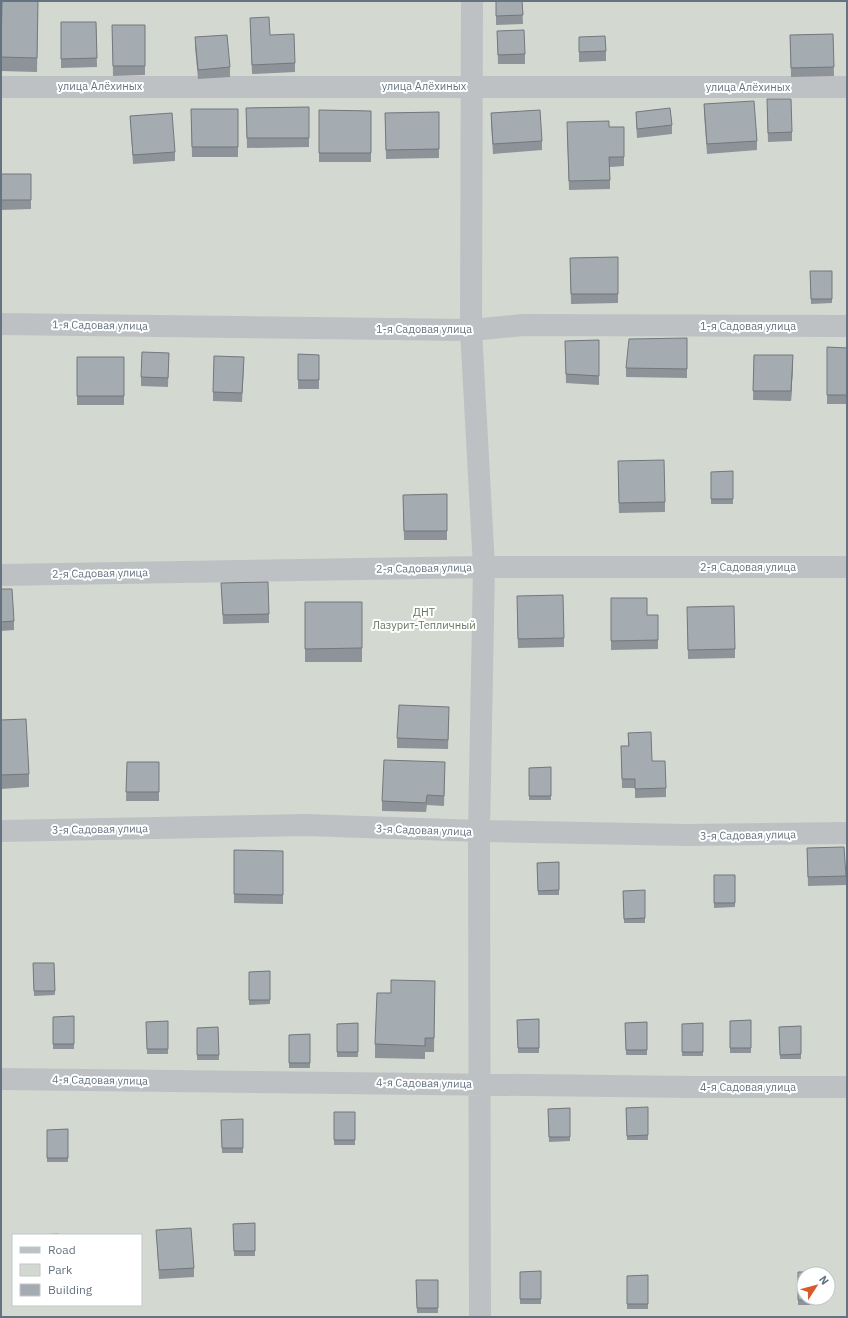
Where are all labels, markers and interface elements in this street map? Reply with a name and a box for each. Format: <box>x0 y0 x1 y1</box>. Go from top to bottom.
street label: улица Алёхиных <box>58 79 143 93</box>
street label: улица Алёхиных <box>382 79 467 93</box>
street label: улица Алёхиных <box>706 80 791 94</box>
street label: 1-я Садовая улица <box>52 317 148 333</box>
street label: 1-я Садовая улица <box>700 319 796 333</box>
street label: 1-я Садовая улица <box>376 322 472 336</box>
street label: 2-я Садовая улица <box>376 560 472 576</box>
street label: 2-я Садовая улица <box>700 560 796 574</box>
street label: 2-я Садовая улица <box>52 565 148 581</box>
park label: ДНТ Лазурит-Тепличный <box>372 605 476 632</box>
street label: 3-я Садовая улица <box>52 821 148 837</box>
street label: 3-я Садовая улица <box>376 821 472 839</box>
street label: 3-я Садовая улица <box>700 827 796 843</box>
street label: 4-я Садовая улица <box>52 1072 148 1088</box>
street label: 4-я Садовая улица <box>376 1075 472 1091</box>
street label: 4-я Садовая улица <box>700 1080 796 1094</box>
legend <box>12 1234 142 1306</box>
text: Road <box>48 1242 76 1257</box>
text: Park <box>48 1262 73 1277</box>
north arrow <box>796 1266 836 1306</box>
text: N <box>816 1273 832 1287</box>
text: Building <box>48 1282 93 1297</box>

